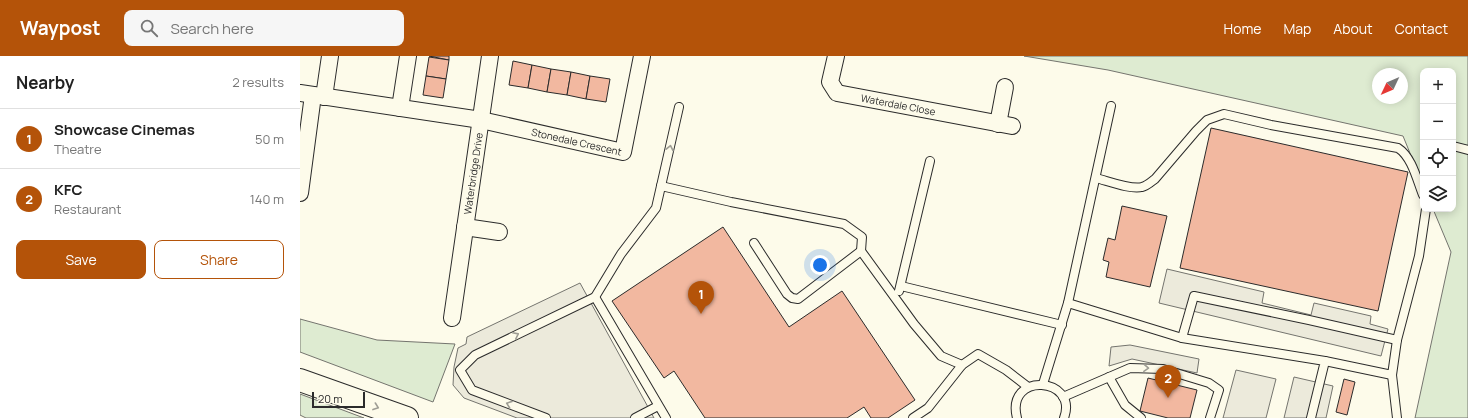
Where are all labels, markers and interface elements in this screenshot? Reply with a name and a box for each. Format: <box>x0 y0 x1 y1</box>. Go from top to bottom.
search box <box>124 10 404 46</box>
text: Waypost <box>20 15 100 41</box>
icon: search <box>138 17 160 39</box>
text: Search here <box>170 18 254 39</box>
text: Home <box>1224 19 1261 38</box>
text: Map <box>1283 19 1311 38</box>
text: About <box>1333 19 1373 38</box>
text: Contact <box>1395 19 1448 38</box>
north arrow <box>1372 68 1408 104</box>
map controls <box>1420 68 1456 212</box>
button: + <box>1420 68 1456 104</box>
text: Nearby <box>16 71 74 94</box>
text: 2 results <box>232 73 284 91</box>
street label: Waterdale Close <box>860 91 937 118</box>
button: − <box>1420 104 1456 140</box>
text: Showcase Cinemas <box>54 119 195 140</box>
street label: Stonedale Crescent <box>530 125 623 159</box>
text: 1 <box>26 130 32 148</box>
text: 50 m <box>255 130 284 148</box>
street label: Waterbridge Drive <box>460 131 486 215</box>
text: Theatre <box>54 140 102 158</box>
button: locate <box>1420 140 1456 176</box>
one-way arrow <box>665 144 673 151</box>
button: layers <box>1420 176 1456 212</box>
text: KFC <box>54 179 83 200</box>
text: 2 <box>25 190 33 208</box>
text: 140 m <box>250 190 284 208</box>
text: Restaurant <box>54 200 121 218</box>
button: Save <box>16 240 146 279</box>
button: Share <box>154 240 284 279</box>
your location <box>810 255 830 275</box>
pin: 1 <box>688 281 714 314</box>
one-way arrow <box>511 332 519 340</box>
one-way arrow <box>1143 364 1149 373</box>
pin: 2 <box>1155 365 1181 398</box>
scale bar <box>312 390 365 409</box>
text: 20 m <box>318 391 343 406</box>
one-way arrow <box>506 401 513 409</box>
one-way arrow <box>373 402 380 411</box>

